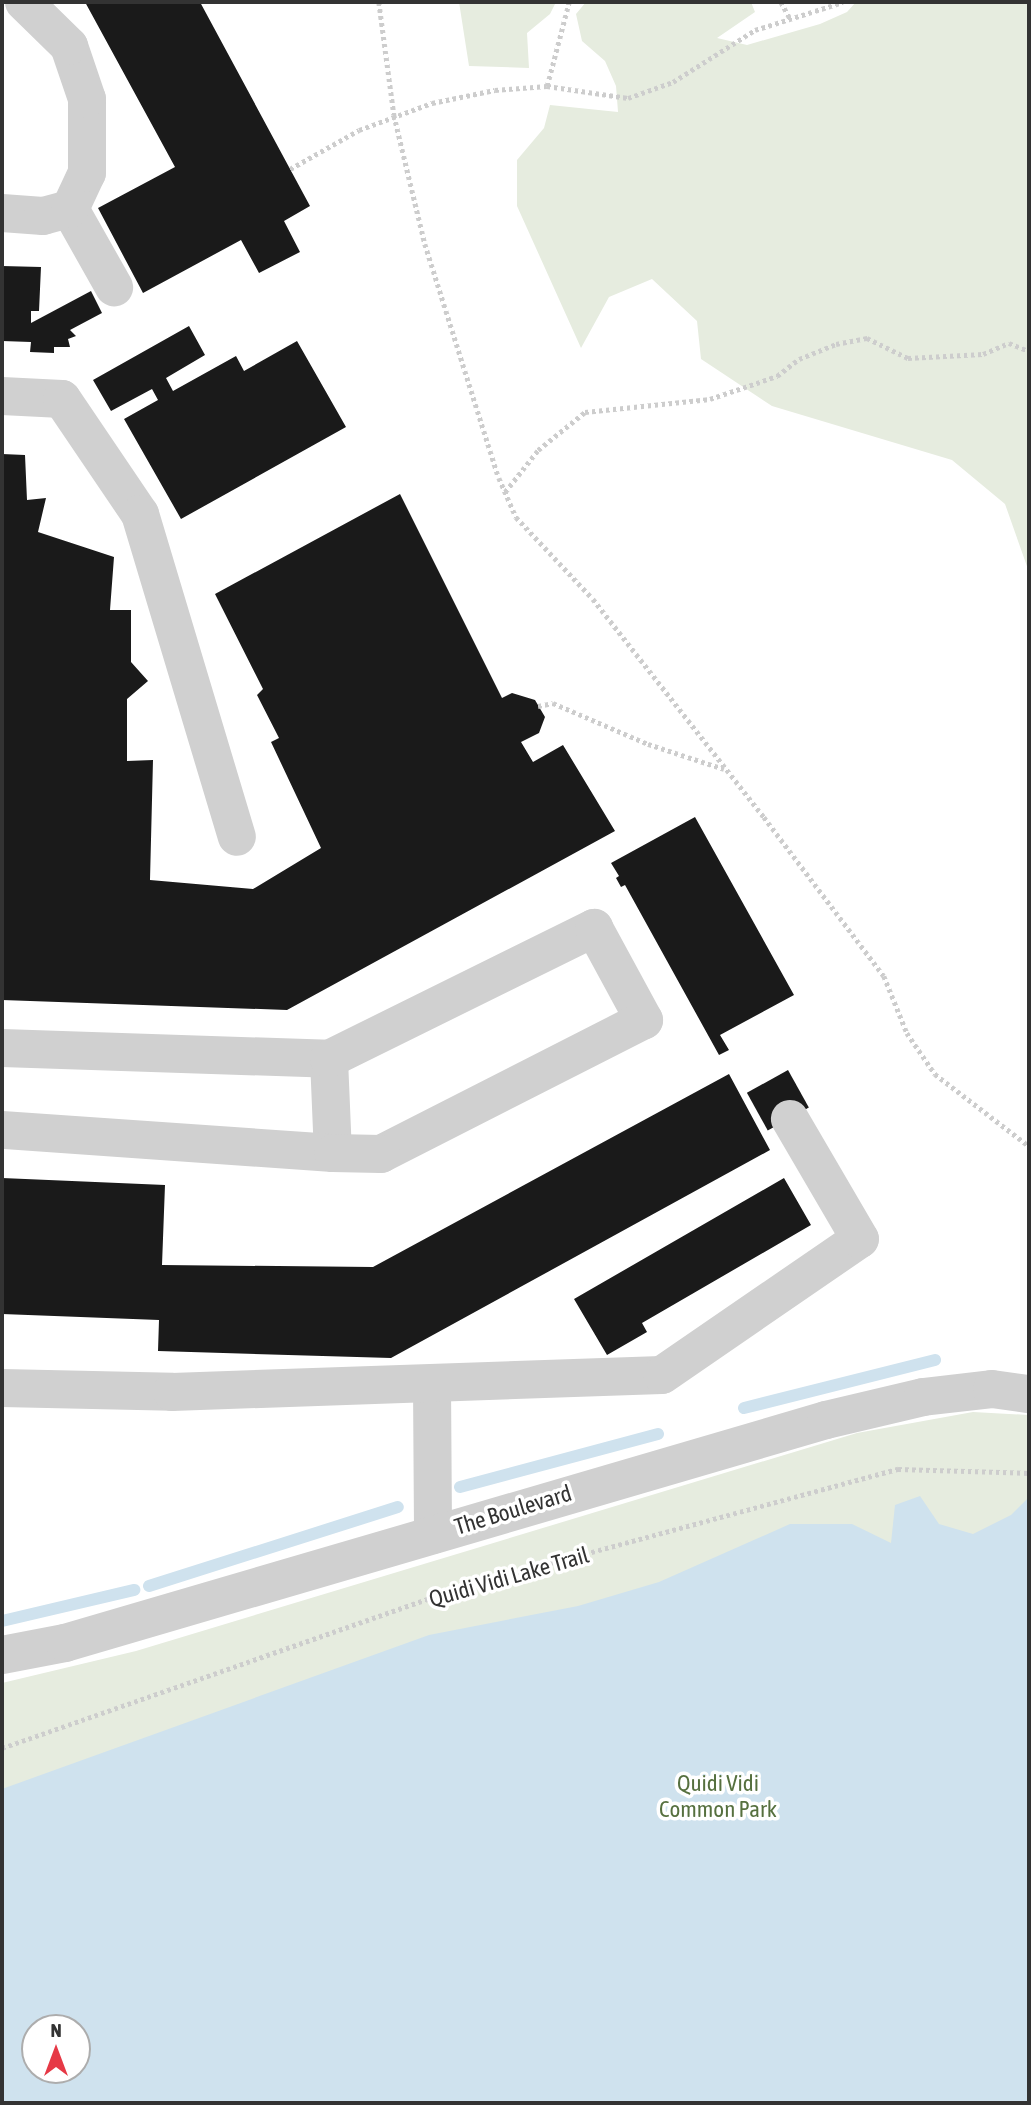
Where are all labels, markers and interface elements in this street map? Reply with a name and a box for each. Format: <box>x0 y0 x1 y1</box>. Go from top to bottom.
street label: The Boulevard <box>451 1479 575 1541</box>
street label: Quidi Vidi Lake Trail <box>426 1541 592 1613</box>
park label: Quidi Vidi Common Park <box>659 1769 777 1823</box>
north arrow <box>21 2014 91 2084</box>
text: N <box>50 2019 62 2041</box>

